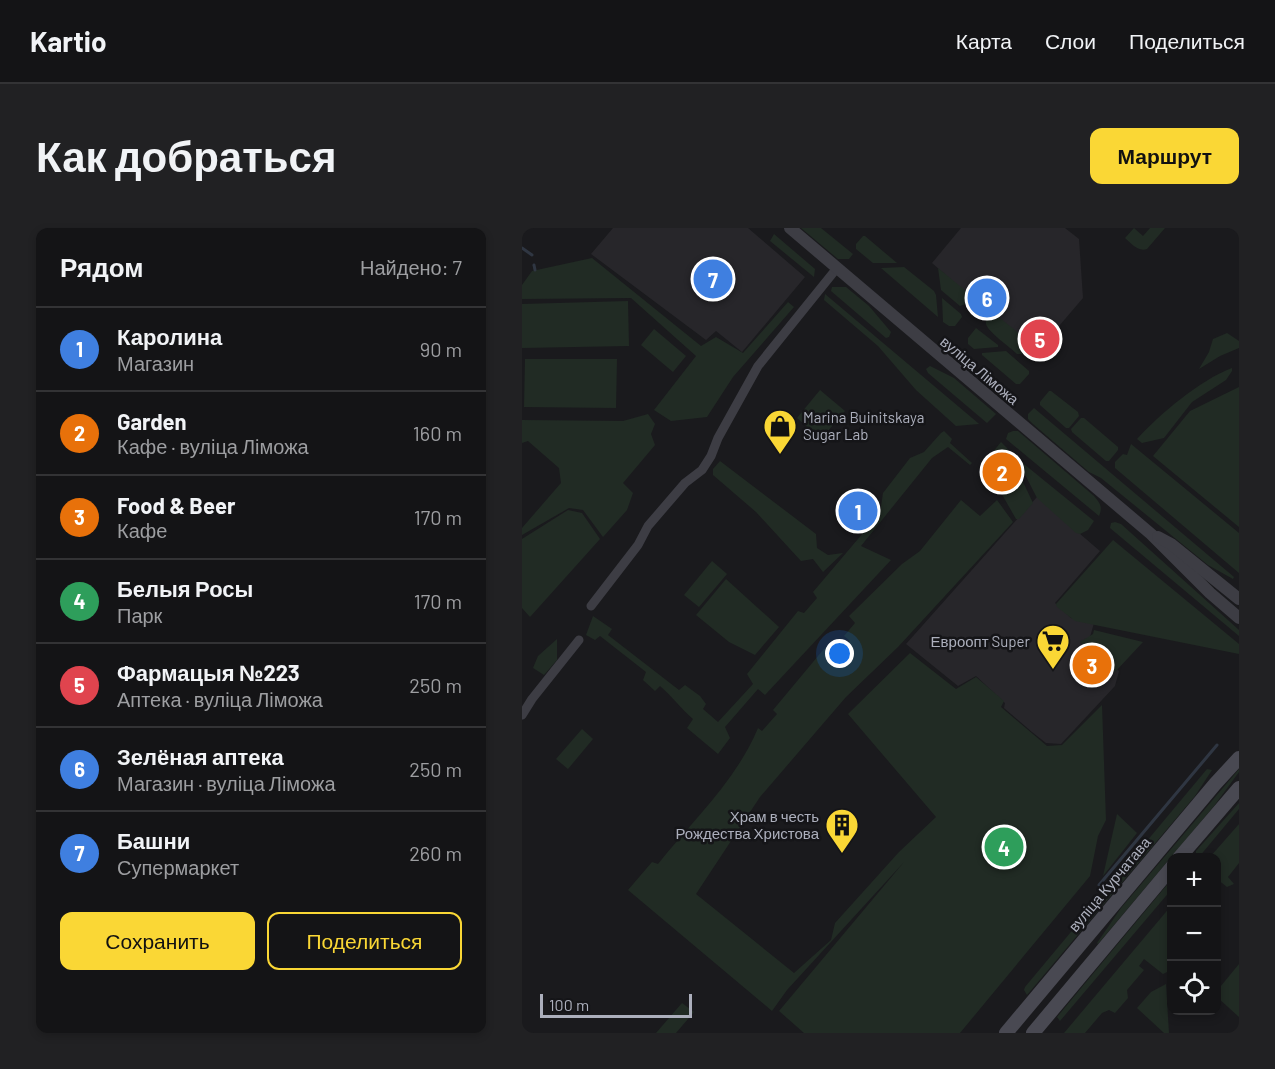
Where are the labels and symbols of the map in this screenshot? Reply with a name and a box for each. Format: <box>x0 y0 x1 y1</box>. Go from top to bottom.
pin: 7 <box>694 256 732 302</box>
pin: 6 <box>968 276 1006 320</box>
pin: 5 <box>1020 316 1060 362</box>
street label: вуліца Ліможа <box>937 332 1023 408</box>
shop icon: Marina Buinitskaya Sugar Lab <box>762 408 798 455</box>
place label: Marina Buinitskaya Sugar Lab <box>803 408 924 443</box>
pin: 2 <box>982 450 1022 494</box>
pin: 1 <box>838 488 878 534</box>
supermarket icon: Евроопт Super <box>1035 623 1071 670</box>
place label: Евроопт Super <box>931 632 1031 650</box>
your location <box>825 639 854 668</box>
pin: 3 <box>1072 642 1112 688</box>
place label: Храм в честь Рождества Христова <box>675 807 820 842</box>
building icon: Храм в честь Рождества Христова <box>824 807 860 854</box>
pin: 4 <box>984 824 1024 870</box>
street label: вуліца Курчатава <box>1064 833 1154 935</box>
scale bar <box>540 991 692 1018</box>

